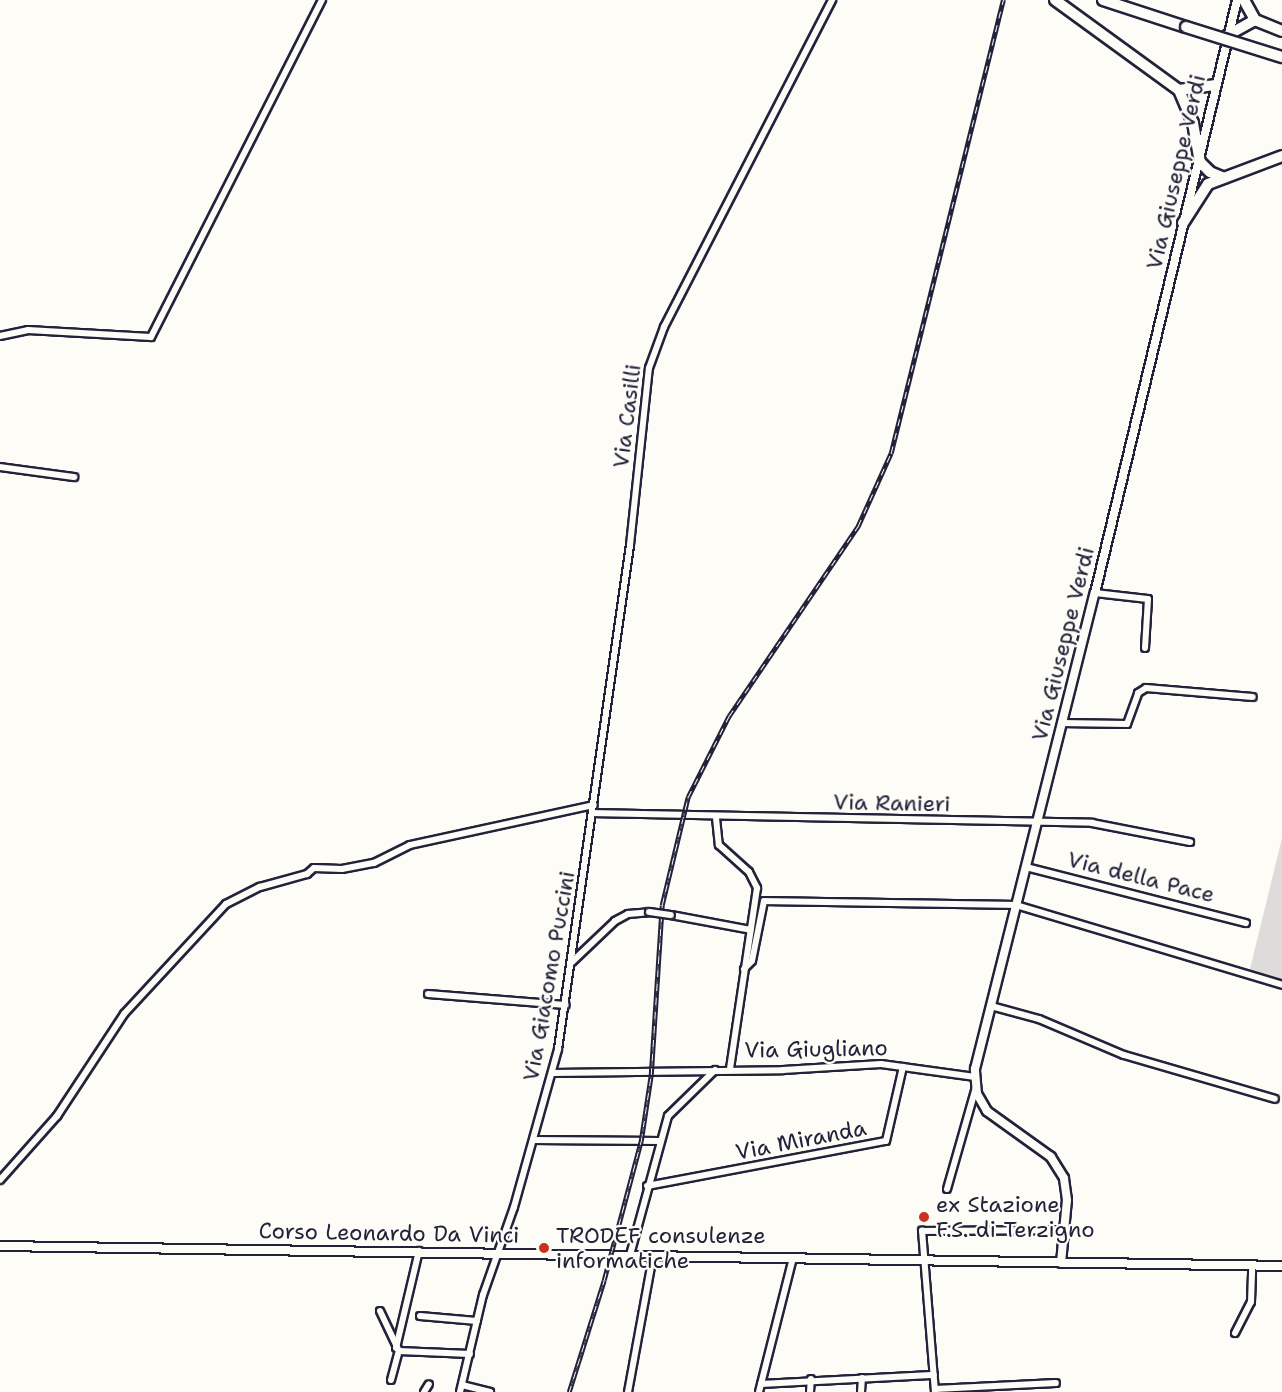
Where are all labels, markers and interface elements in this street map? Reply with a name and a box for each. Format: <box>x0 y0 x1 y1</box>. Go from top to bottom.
street label: Via Giuseppe Verdi <box>1141 72 1211 272</box>
street label: Via Casilli <box>608 362 646 470</box>
street label: Via Giuseppe Verdi <box>1026 544 1100 744</box>
street label: Via Ranieri <box>833 789 951 817</box>
street label: Via della Pace <box>1065 846 1217 908</box>
street label: Via Giacomo Puccini <box>517 869 581 1083</box>
street label: Via Giugliano <box>744 1035 888 1063</box>
street label: Via Miranda <box>733 1114 869 1166</box>
place label: ex Stazione F.S. di Terzigno <box>936 1191 1095 1242</box>
marker: ex Stazione F.S. di Terzigno <box>917 1210 931 1224</box>
street label: Corso Leonardo Da Vinci <box>258 1218 520 1248</box>
place label: TRODEF consulenze informatiche <box>556 1222 766 1274</box>
marker: TRODEF consulenze informatiche <box>537 1241 551 1255</box>

